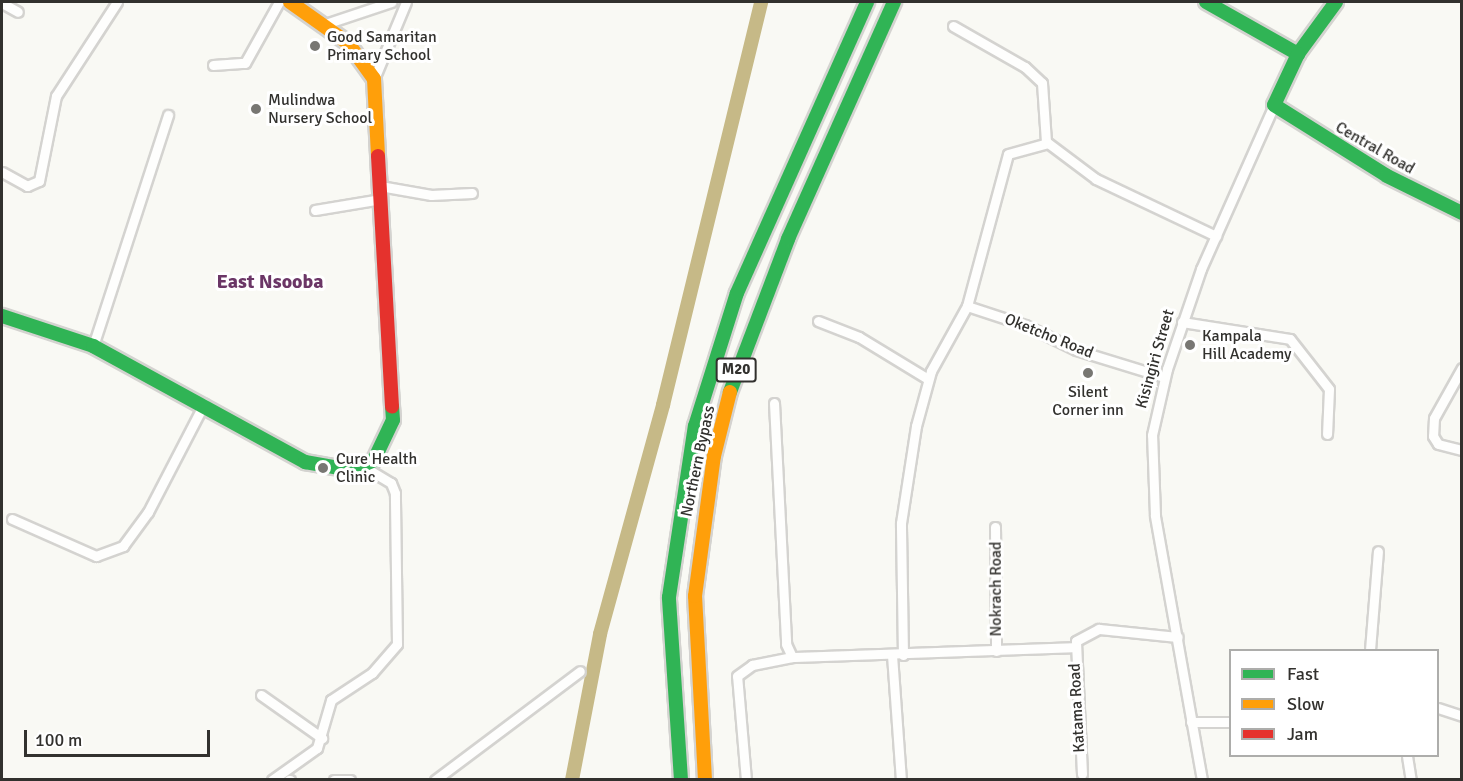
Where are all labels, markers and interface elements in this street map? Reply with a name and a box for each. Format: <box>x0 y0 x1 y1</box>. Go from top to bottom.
place label: Good Samaritan Primary School <box>327 27 437 65</box>
marker: Good Samaritan Primary School <box>308 39 322 53</box>
place label: Mulindwa Nursery School <box>268 90 372 128</box>
marker: Mulindwa Nursery School <box>249 102 263 116</box>
street label: Central Road <box>1332 118 1418 178</box>
district label: East Nsooba <box>217 269 323 293</box>
street label: Kisingiri Street <box>1132 307 1178 411</box>
street label: Oketcho Road <box>1002 309 1096 363</box>
place label: Kampala Hill Academy <box>1202 326 1292 364</box>
marker: Kampala Hill Academy <box>1183 338 1197 352</box>
road number: M20 <box>715 358 757 382</box>
marker: Silent Corner inn <box>1081 366 1095 380</box>
place label: Silent Corner inn <box>1052 382 1124 420</box>
street label: Northern Bypass <box>677 404 719 518</box>
place label: Cure Health Clinic <box>336 449 417 487</box>
marker: Cure Health Clinic <box>314 459 332 477</box>
street label: Nokrach Road <box>986 541 1006 637</box>
legend <box>1229 649 1439 757</box>
street label: Katama Road <box>1065 663 1089 753</box>
text: Fast <box>1287 663 1319 685</box>
text: Slow <box>1287 693 1324 715</box>
scale bar <box>27 718 213 756</box>
text: Jam <box>1287 723 1318 745</box>
text: 100 m <box>35 729 82 751</box>

